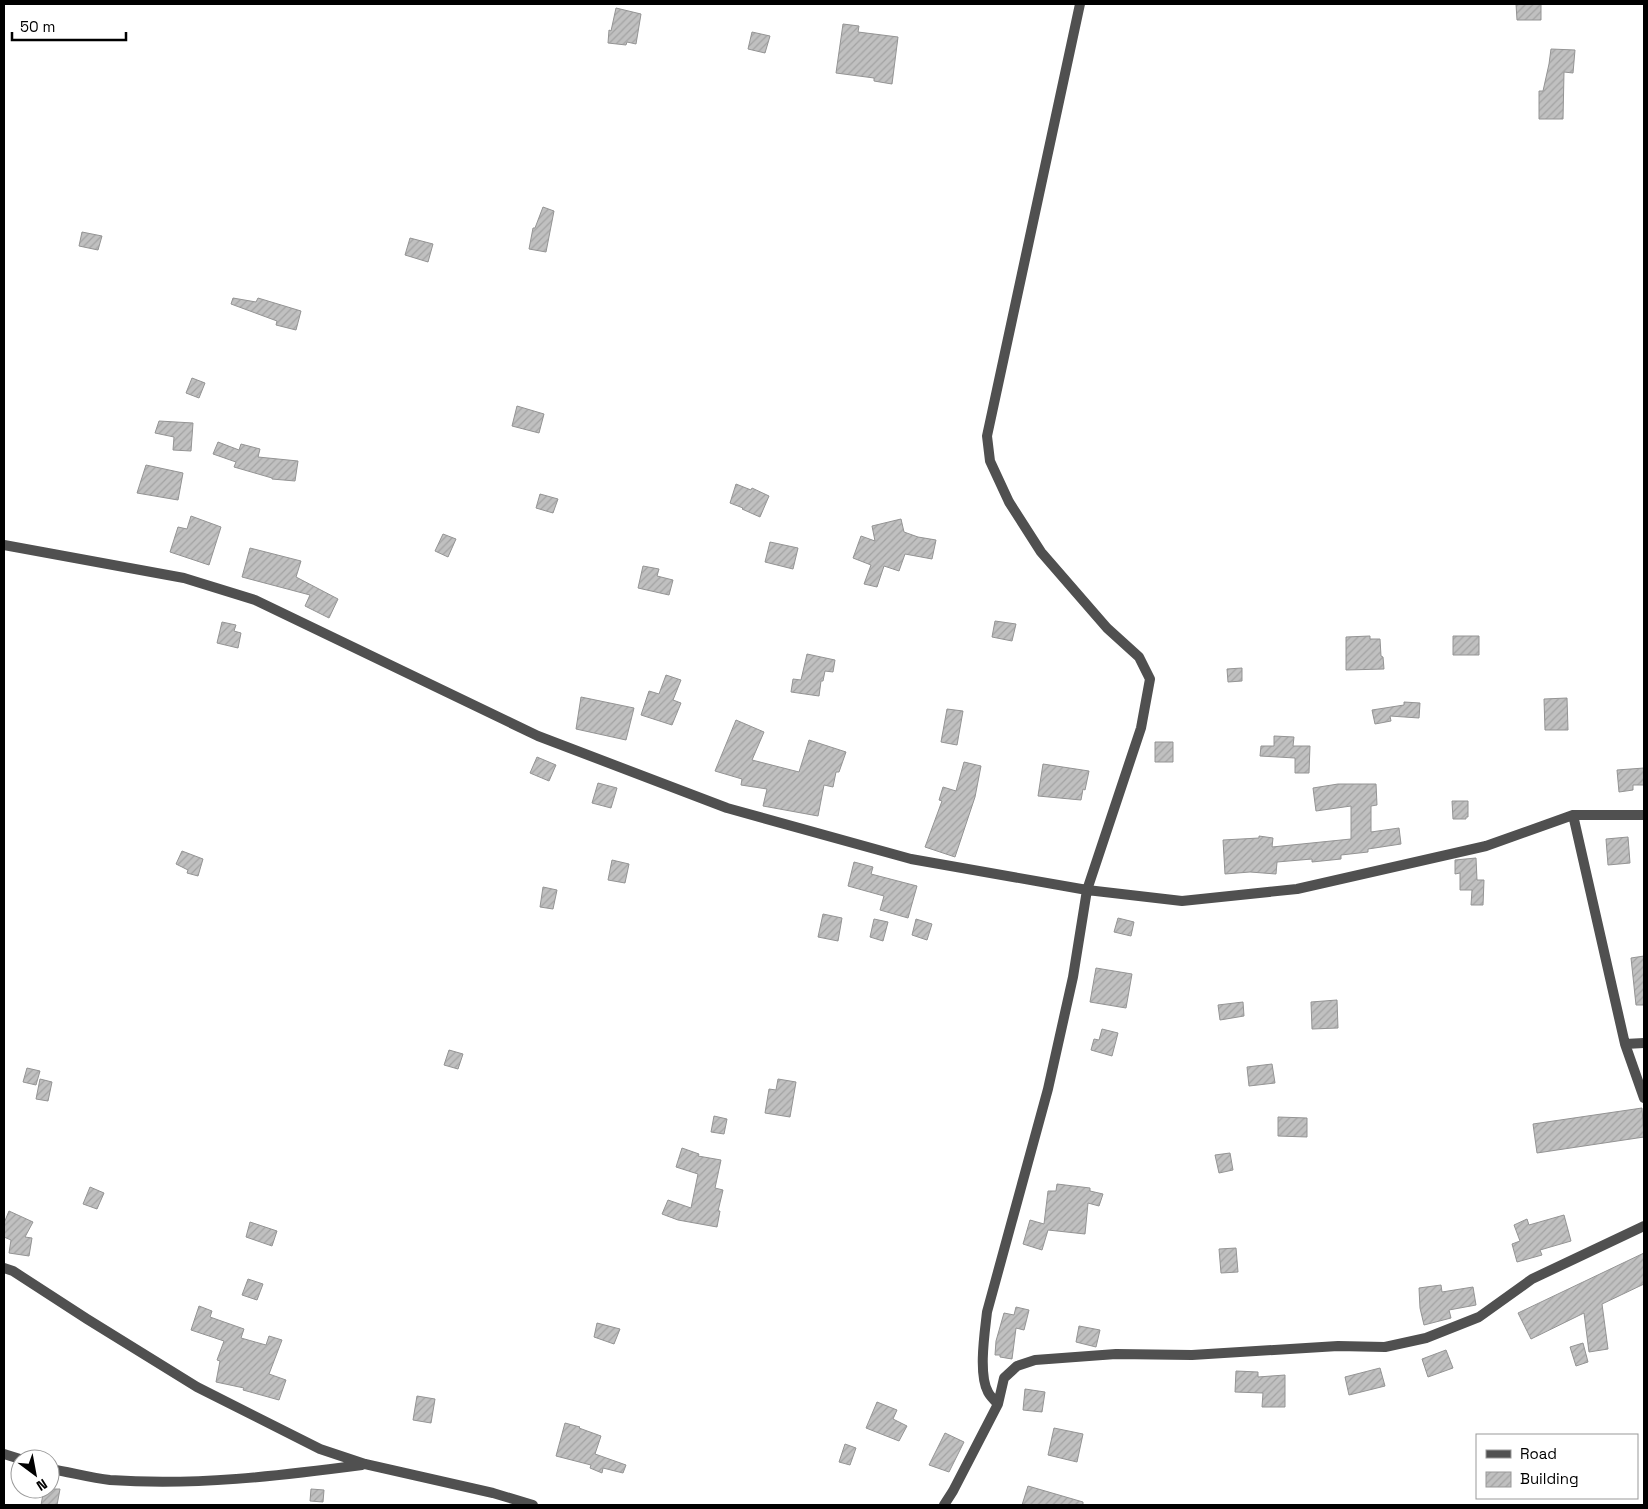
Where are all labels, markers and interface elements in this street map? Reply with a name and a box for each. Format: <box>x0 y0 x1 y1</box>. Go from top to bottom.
scale bar <box>12 10 126 42</box>
text: 50 m <box>20 17 55 36</box>
legend <box>1476 1434 1638 1499</box>
text: Road <box>1520 1444 1557 1463</box>
north arrow <box>10 1449 60 1499</box>
text: Building <box>1520 1469 1579 1488</box>
text: N <box>33 1475 51 1495</box>

